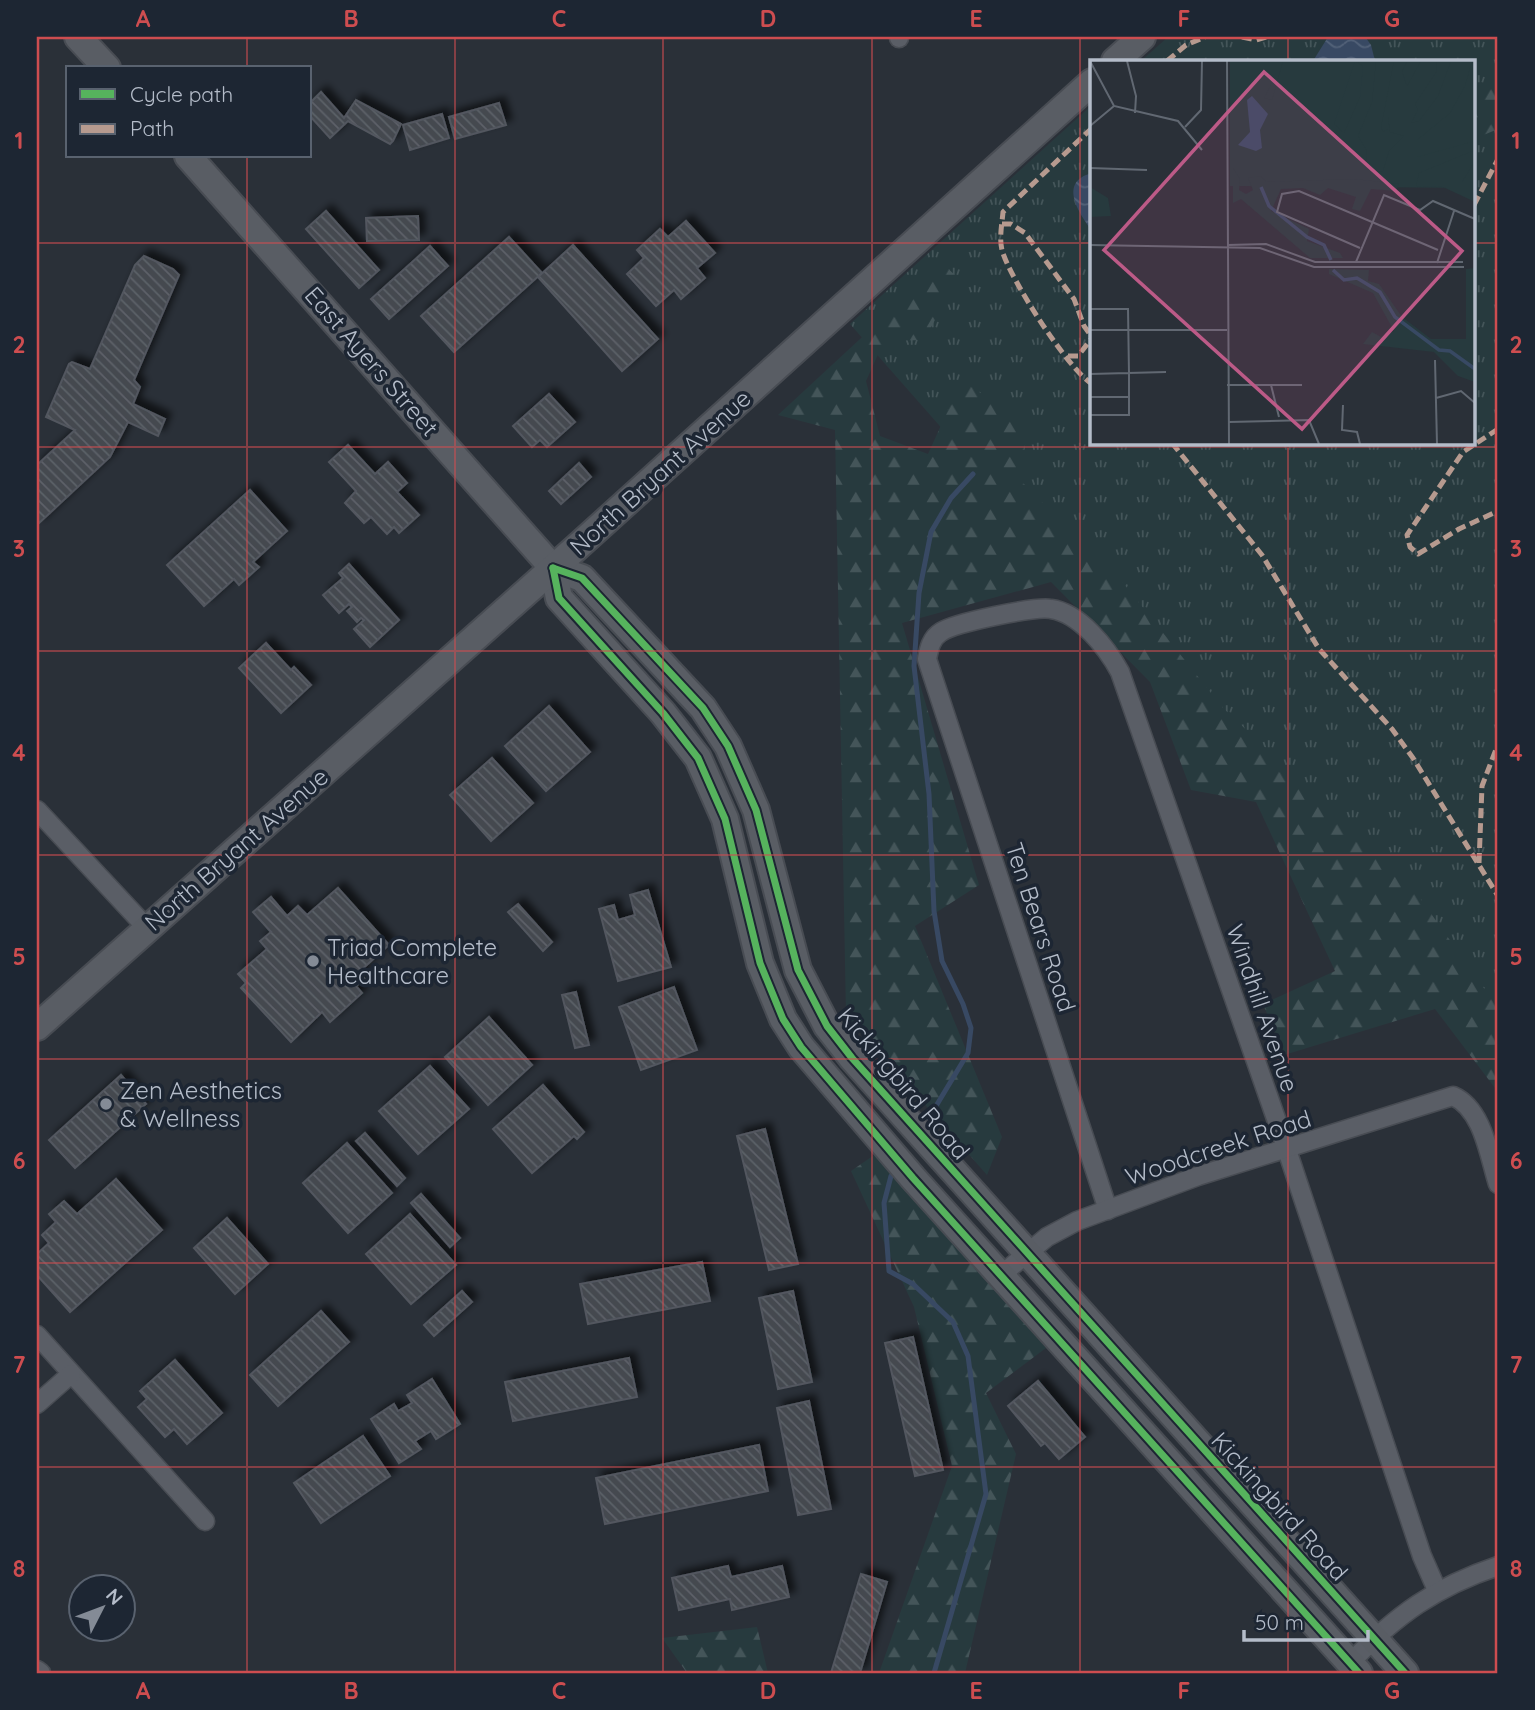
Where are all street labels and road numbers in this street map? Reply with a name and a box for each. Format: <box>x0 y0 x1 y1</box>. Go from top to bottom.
street label: East Ayers Street <box>299 280 445 442</box>
street label: North Bryant Avenue <box>563 383 757 561</box>
street label: North Bryant Avenue <box>138 761 334 937</box>
street label: Ten Bears Road <box>1000 839 1082 1015</box>
street label: Windhill Avenue <box>1220 920 1306 1096</box>
street label: Kickingbird Road <box>832 1001 976 1165</box>
street label: Woodcreek Road <box>1121 1103 1315 1191</box>
street label: Kickingbird Road <box>1205 1426 1355 1586</box>

